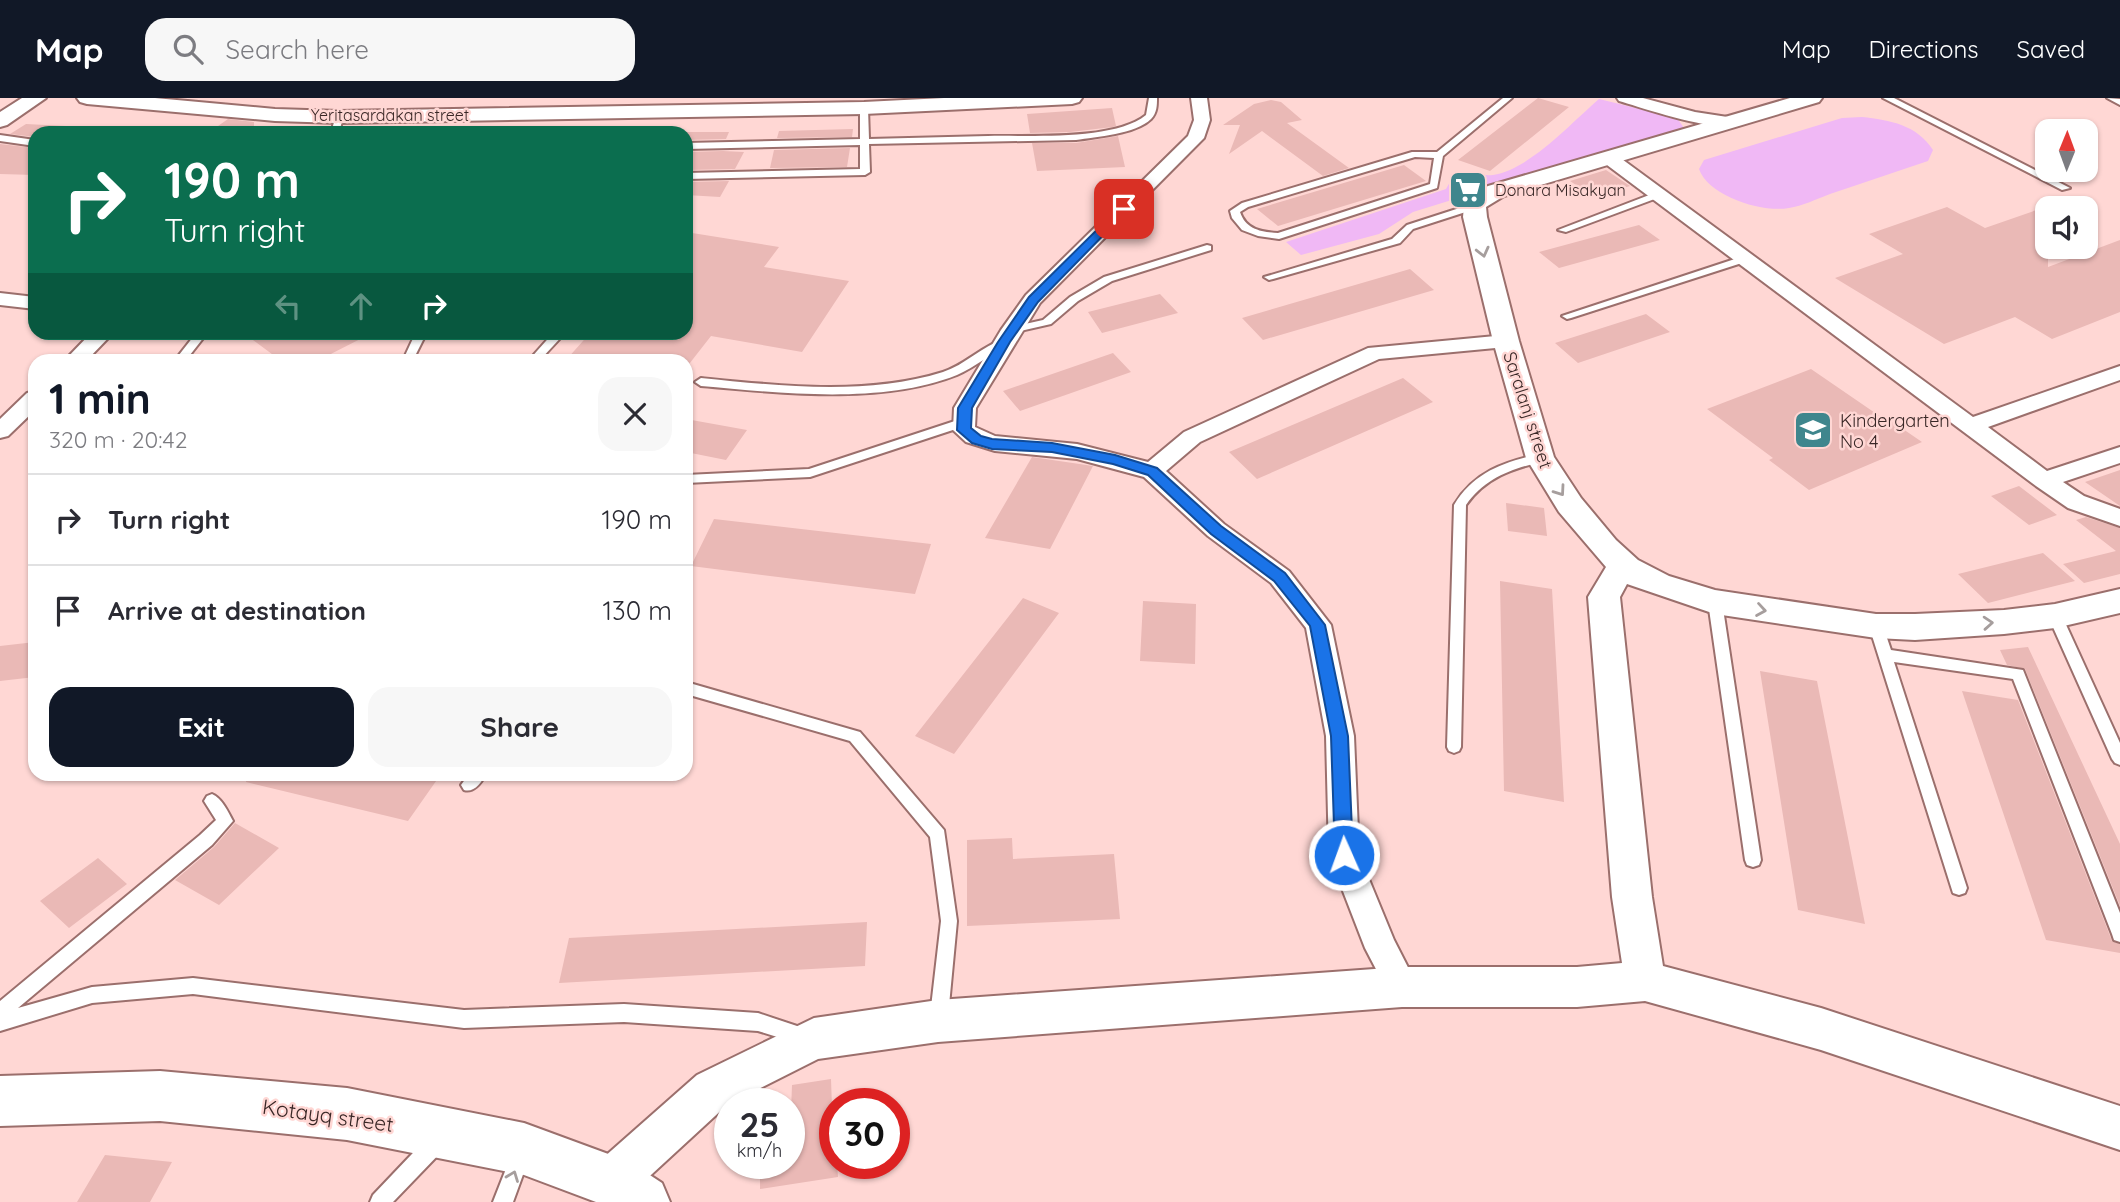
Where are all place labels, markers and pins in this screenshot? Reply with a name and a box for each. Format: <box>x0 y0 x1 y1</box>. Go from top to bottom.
supermarket icon: Donara Misakyan <box>1447 169 1489 211</box>
pin <box>1094 179 1154 239</box>
place label: Donara Misakyan <box>1495 180 1626 200</box>
school or university icon: Kindergarten No 4 <box>1792 409 1834 451</box>
place label: Kindergarten No 4 <box>1840 409 1950 453</box>

